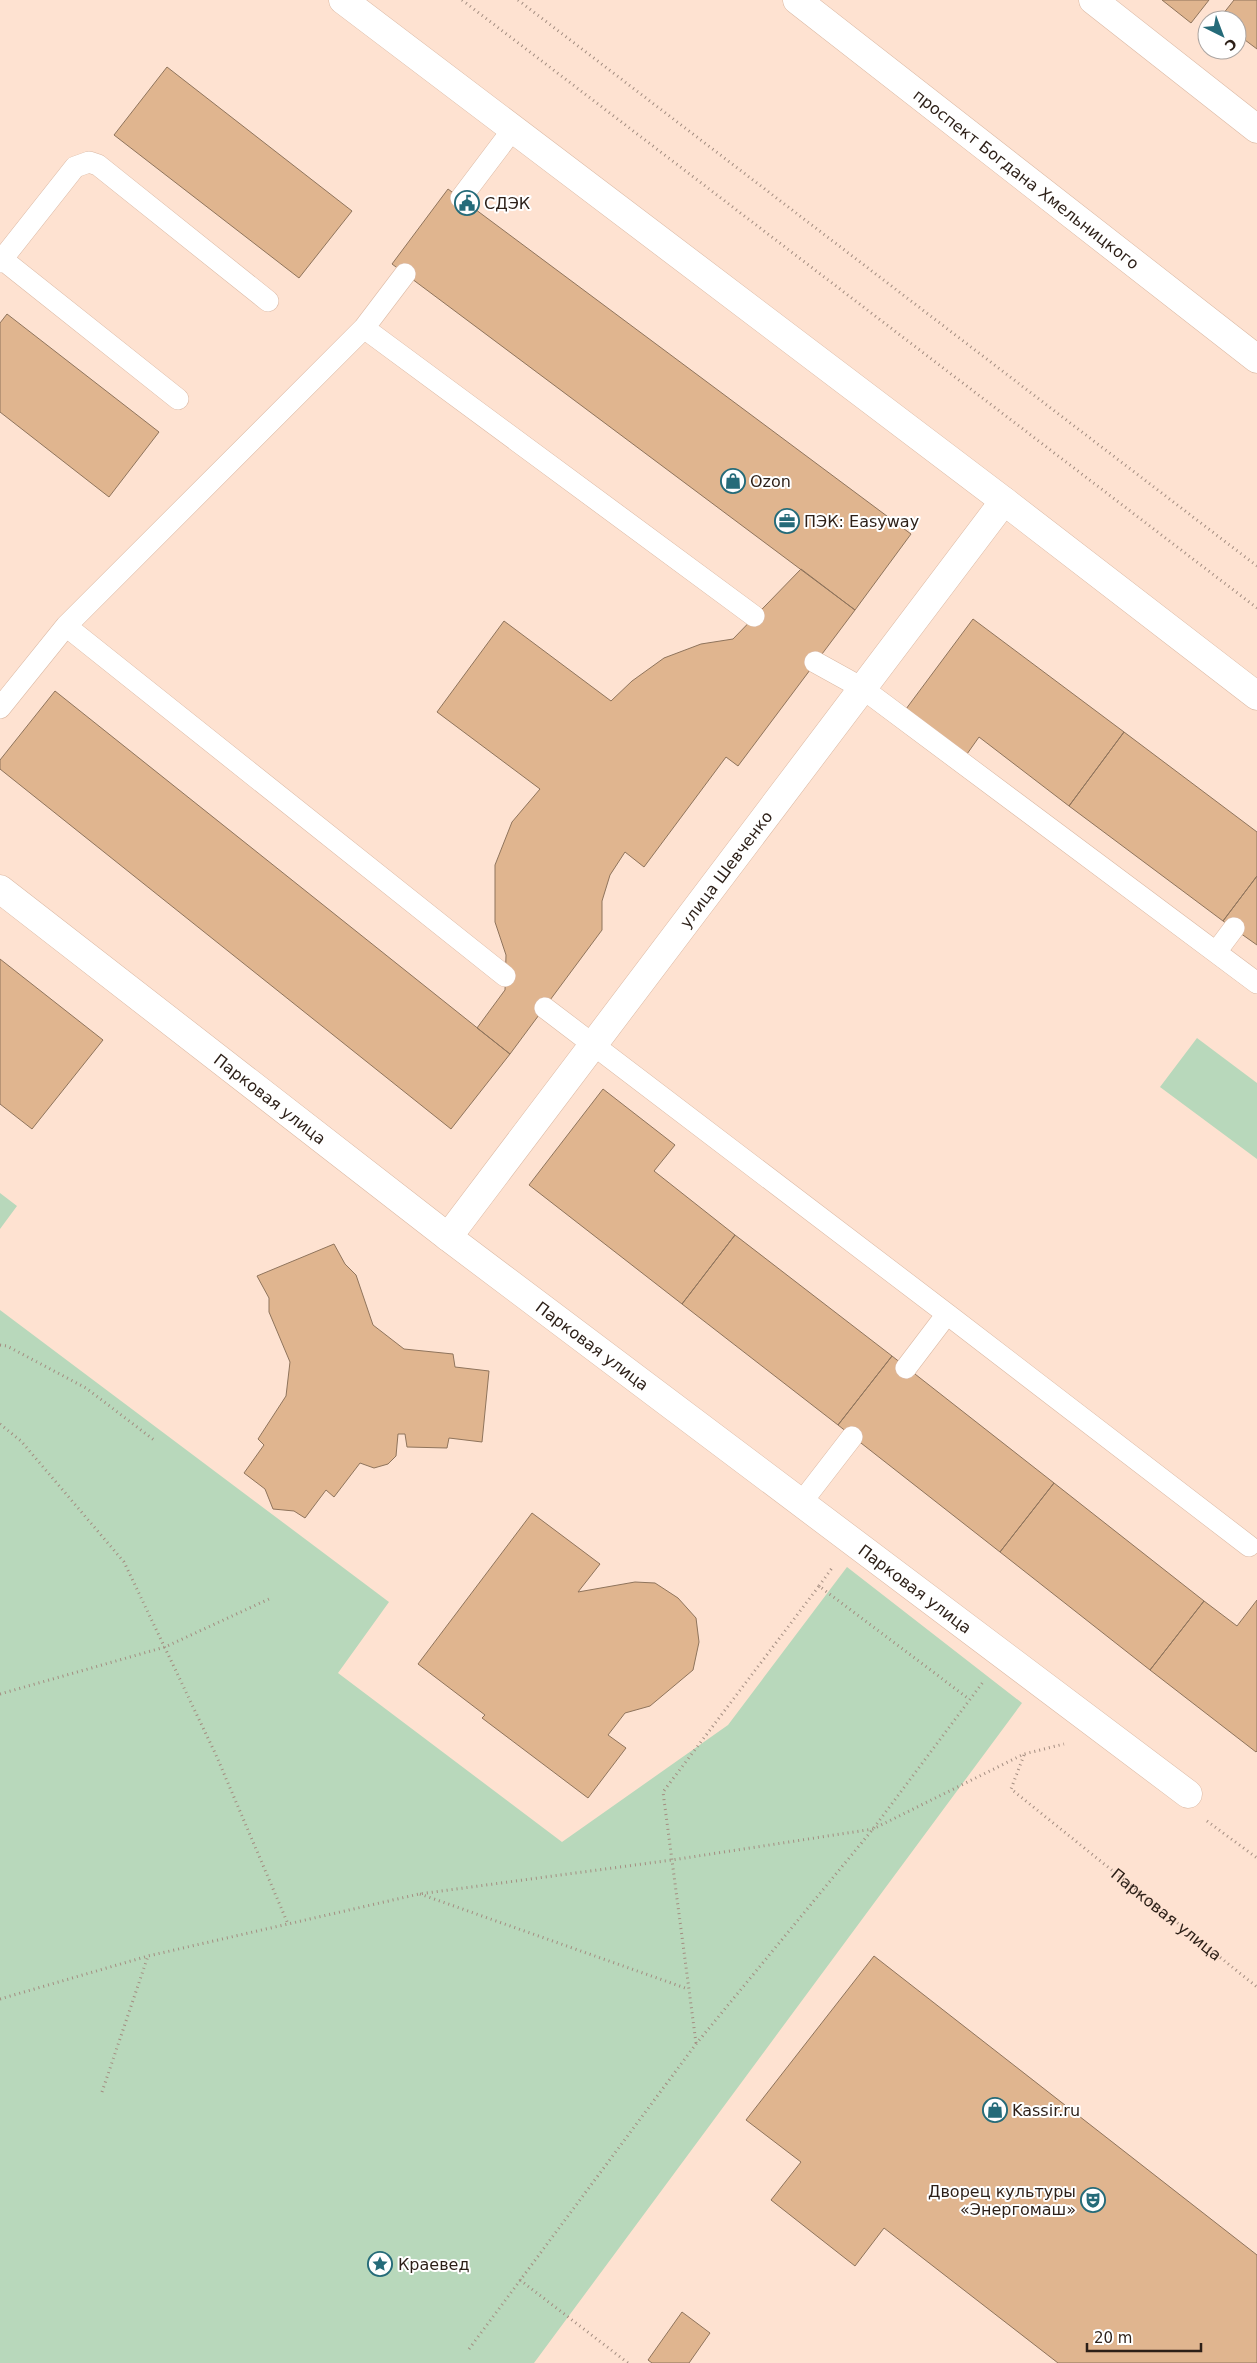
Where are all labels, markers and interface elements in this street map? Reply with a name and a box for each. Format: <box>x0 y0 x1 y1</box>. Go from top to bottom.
north arrow <box>1197 10 1247 60</box>
text: С <box>1222 35 1240 54</box>
street label: проспект Богдана Хмельницкого <box>910 85 1143 273</box>
public building icon: СДЭК <box>454 190 480 216</box>
place label: СДЭК <box>484 194 531 213</box>
shop icon: Ozon <box>720 468 746 494</box>
place label: Ozon <box>750 472 791 491</box>
office icon: ПЭК: Easyway <box>774 508 800 534</box>
place label: ПЭК: Easyway <box>804 512 919 531</box>
street label: улица Шевченко <box>676 807 776 931</box>
street label: Парковая улица <box>210 1050 330 1148</box>
street label: Парковая улица <box>532 1297 653 1394</box>
street label: Парковая улица <box>855 1540 975 1637</box>
street label: Парковая улица <box>1107 1864 1226 1964</box>
shop icon: Kassir.ru <box>982 2097 1008 2123</box>
place label: Kassir.ru <box>1012 2101 1080 2120</box>
place label: Дворец культуры «Энергомаш» <box>928 2182 1076 2219</box>
theatre icon: Дворец культуры «Энергомаш» <box>1080 2187 1106 2213</box>
place icon: Краевед <box>367 2251 393 2277</box>
place label: Краевед <box>398 2255 470 2274</box>
scale bar <box>1087 2320 1201 2352</box>
text: 20 m <box>1094 2329 1132 2347</box>

